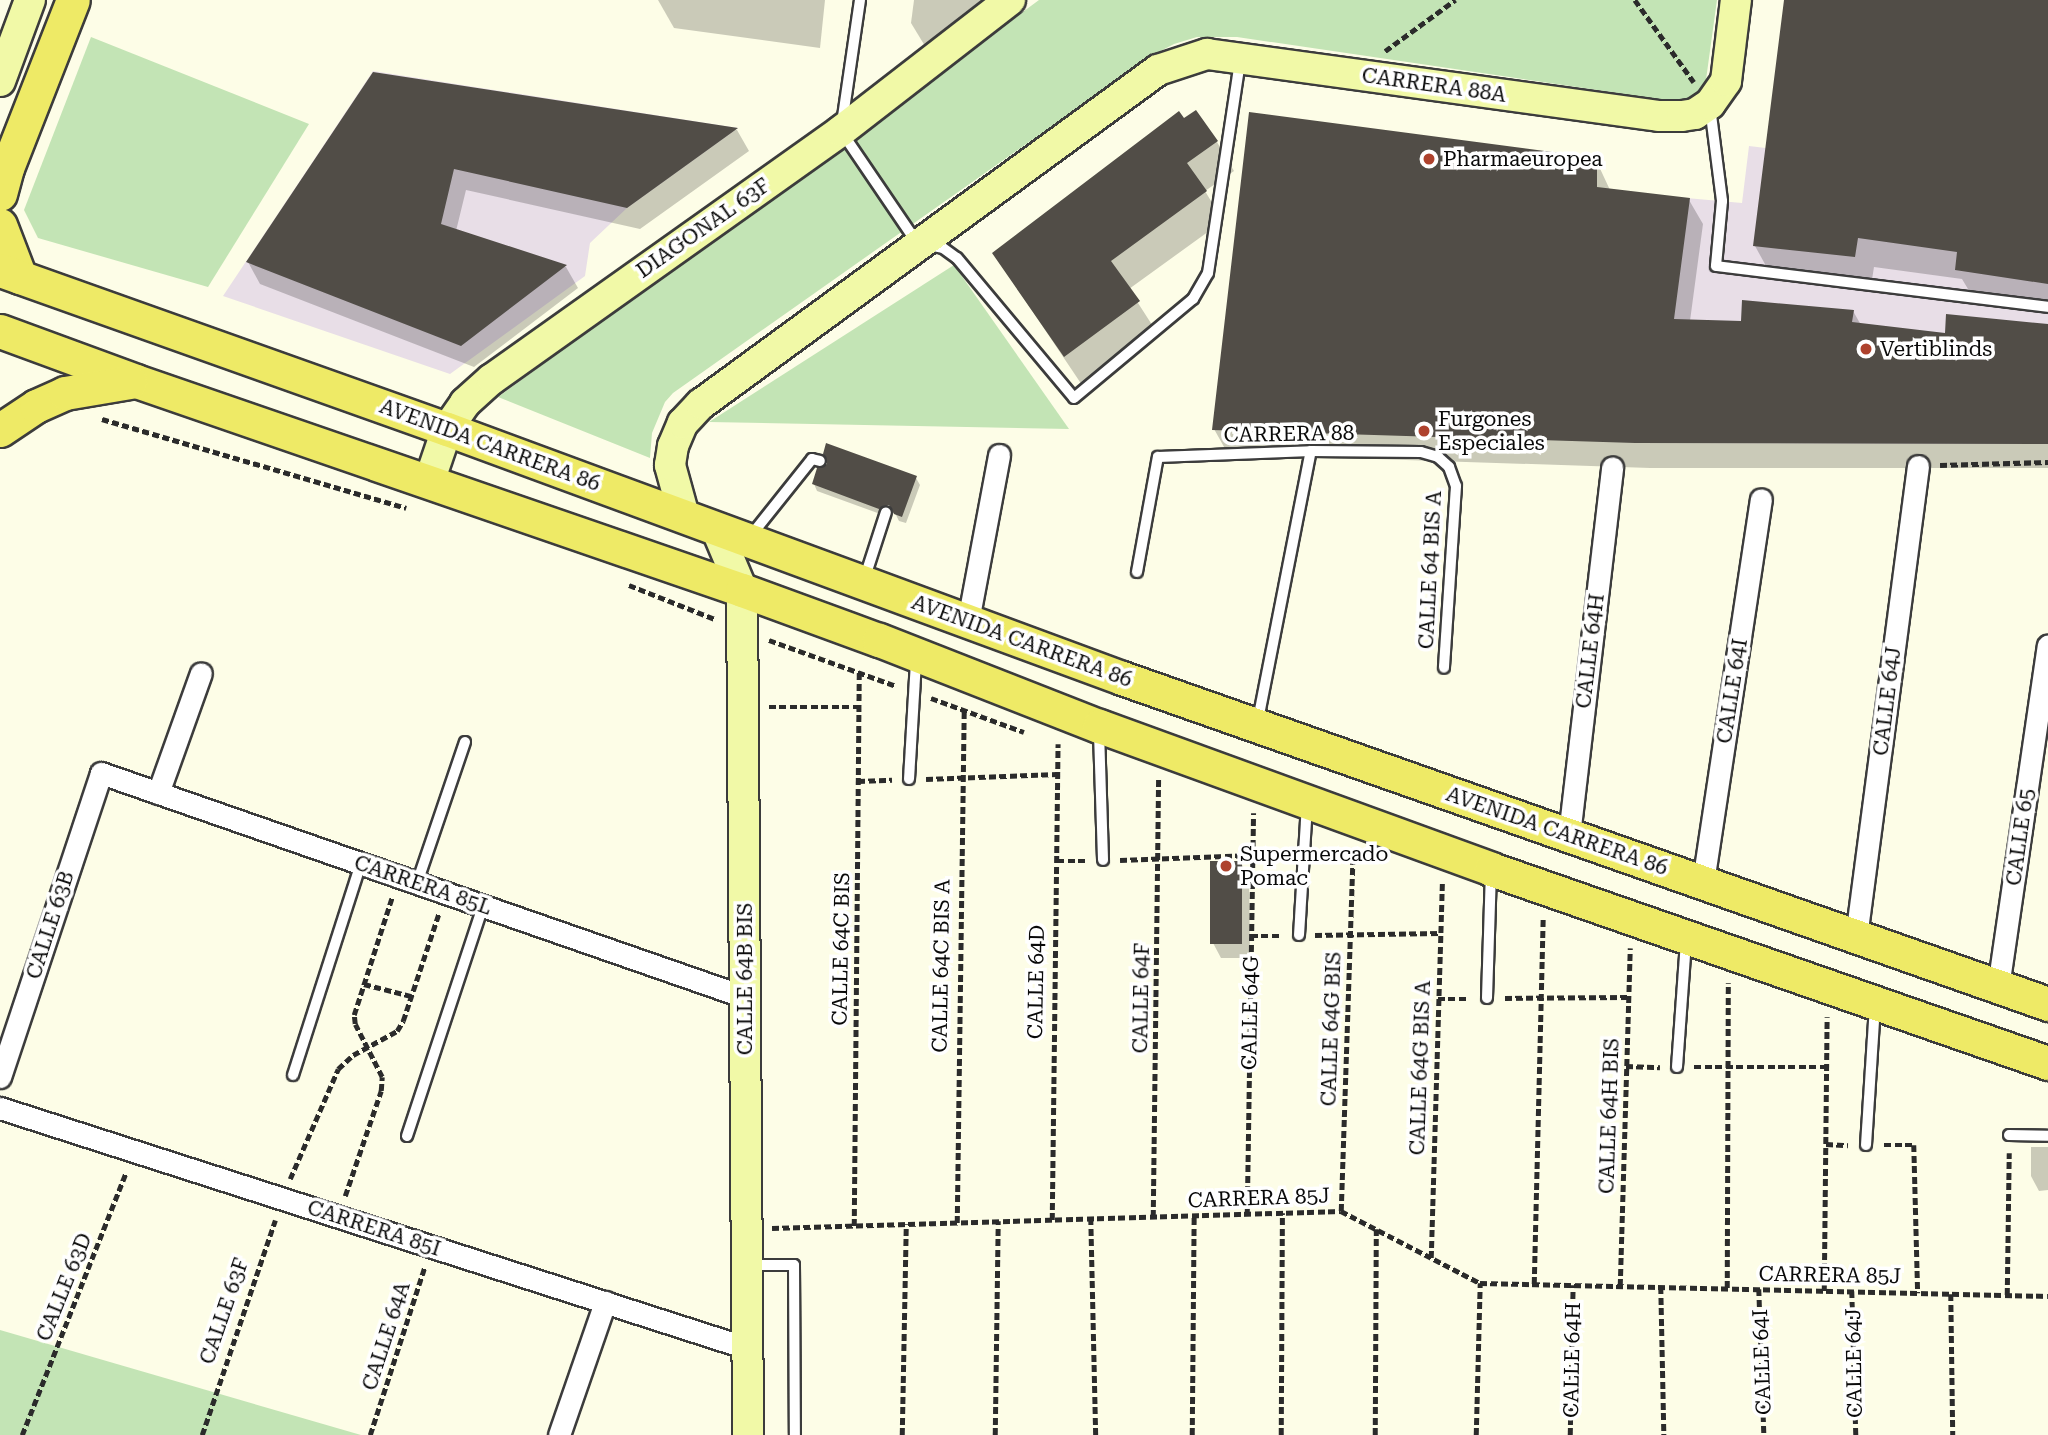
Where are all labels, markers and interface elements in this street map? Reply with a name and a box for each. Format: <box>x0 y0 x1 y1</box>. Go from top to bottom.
street label: CARRERA 88A <box>1360 62 1508 108</box>
place label: Pharmaeuropea <box>1443 146 1603 172</box>
marker: Pharmaeuropea <box>1421 151 1437 167</box>
street label: DIAGONAL 63F <box>631 173 775 283</box>
place label: Vertiblinds <box>1880 336 1992 362</box>
marker: Vertiblinds <box>1858 341 1874 357</box>
street label: AVENIDA CARRERA 86 <box>376 393 604 497</box>
place label: Furgones Especiales <box>1438 406 1545 456</box>
street label: CARRERA 88 <box>1223 420 1355 448</box>
marker: Furgones Especiales <box>1416 423 1432 439</box>
street label: CALLE 64 BIS A <box>1413 490 1447 650</box>
street label: AVENIDA CARRERA 86 <box>908 589 1136 693</box>
street label: CALLE 64H <box>1570 592 1610 710</box>
street label: CALLE 64I <box>1711 637 1753 745</box>
street label: CALLE 64J <box>1868 645 1906 757</box>
street label: AVENIDA CARRERA 86 <box>1443 781 1671 881</box>
street label: CALLE 65 <box>2001 787 2039 887</box>
place label: Supermercado Pomac <box>1240 841 1388 891</box>
street label: CARRERA 85L <box>351 850 495 920</box>
marker: Supermercado Pomac <box>1218 858 1234 874</box>
street label: CALLE 63B <box>21 868 79 982</box>
street label: CALLE 64C BIS <box>827 872 855 1026</box>
street label: CALLE 64C BIS A <box>927 879 955 1053</box>
street label: CALLE 64B BIS <box>732 903 758 1055</box>
street label: CALLE 64D <box>1022 925 1050 1039</box>
street label: CALLE 64F <box>1127 942 1155 1054</box>
street label: CALLE 64G BIS <box>1316 951 1346 1107</box>
street label: CALLE 64G <box>1236 956 1264 1070</box>
street label: CALLE 64G BIS A <box>1404 980 1436 1156</box>
street label: CALLE 64H BIS <box>1594 1038 1624 1194</box>
street label: CARRERA 85J <box>1187 1183 1331 1213</box>
street label: CARRERA 85I <box>304 1195 444 1261</box>
street label: CALLE 63D <box>31 1229 97 1345</box>
street label: CALLE 63F <box>194 1255 254 1367</box>
street label: CARRERA 85J <box>1759 1261 1901 1289</box>
street label: CALLE 64A <box>357 1279 415 1393</box>
street label: CALLE 64H <box>1558 1302 1586 1418</box>
street label: CALLE 64J <box>1840 1308 1868 1418</box>
street label: CALLE 64I <box>1748 1309 1776 1415</box>

